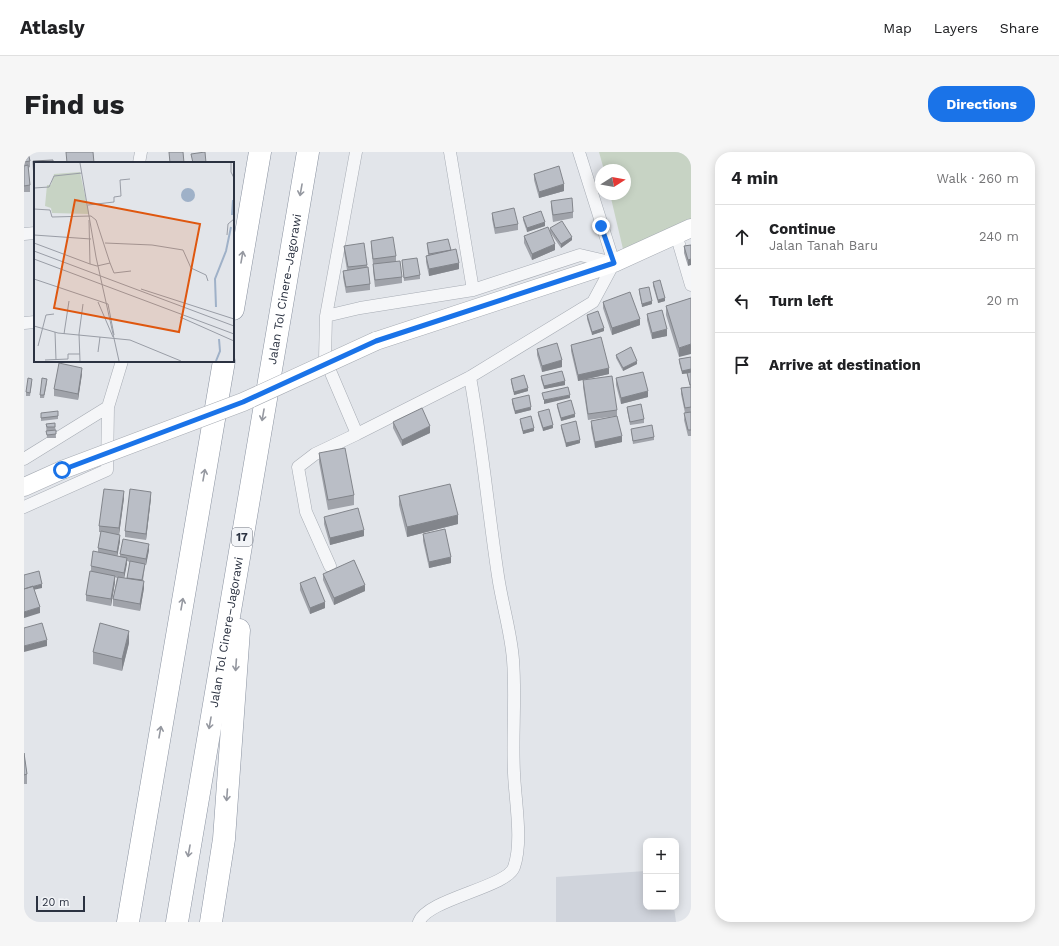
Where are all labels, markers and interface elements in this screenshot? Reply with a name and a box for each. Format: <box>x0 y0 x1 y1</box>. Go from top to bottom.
text: Atlasly <box>20 16 85 39</box>
text: Map <box>883 20 912 36</box>
text: Layers <box>934 20 978 36</box>
text: Share <box>1000 20 1039 36</box>
button: Directions <box>928 86 1035 122</box>
text: Find us <box>24 88 124 121</box>
inset map <box>34 162 234 362</box>
north arrow <box>595 164 631 200</box>
text: 4 min <box>731 168 778 188</box>
text: Walk · 260 m <box>936 171 1019 186</box>
one-way arrow <box>297 184 305 197</box>
street label: Jalan Tol Cinere–Jagorawi <box>265 213 304 366</box>
route end <box>592 217 610 235</box>
text: Continue <box>769 220 836 238</box>
icon: ahead <box>731 226 753 248</box>
text: 240 m <box>979 229 1019 244</box>
text: Jalan Tanah Baru <box>769 238 878 253</box>
one-way arrow <box>238 250 246 263</box>
icon: left <box>731 290 753 312</box>
text: Turn left <box>769 292 833 310</box>
text: 20 m <box>987 293 1019 308</box>
icon: arrive <box>731 354 753 376</box>
text: Arrive at destination <box>769 356 921 374</box>
one-way arrow <box>259 408 267 421</box>
route start <box>53 461 71 479</box>
one-way arrow <box>200 469 208 482</box>
road number: 17 <box>232 528 252 546</box>
street label: Jalan Tol Cinere–Jagorawi <box>207 556 246 709</box>
one-way arrow <box>178 597 186 610</box>
one-way arrow <box>233 658 240 671</box>
one-way arrow <box>206 716 214 729</box>
one-way arrow <box>156 726 164 739</box>
one-way arrow <box>224 788 231 801</box>
map controls <box>643 838 679 910</box>
button: + <box>643 838 679 874</box>
one-way arrow <box>185 844 193 857</box>
button: − <box>643 874 679 910</box>
scale bar <box>36 894 85 913</box>
text: 20 m <box>42 896 70 909</box>

